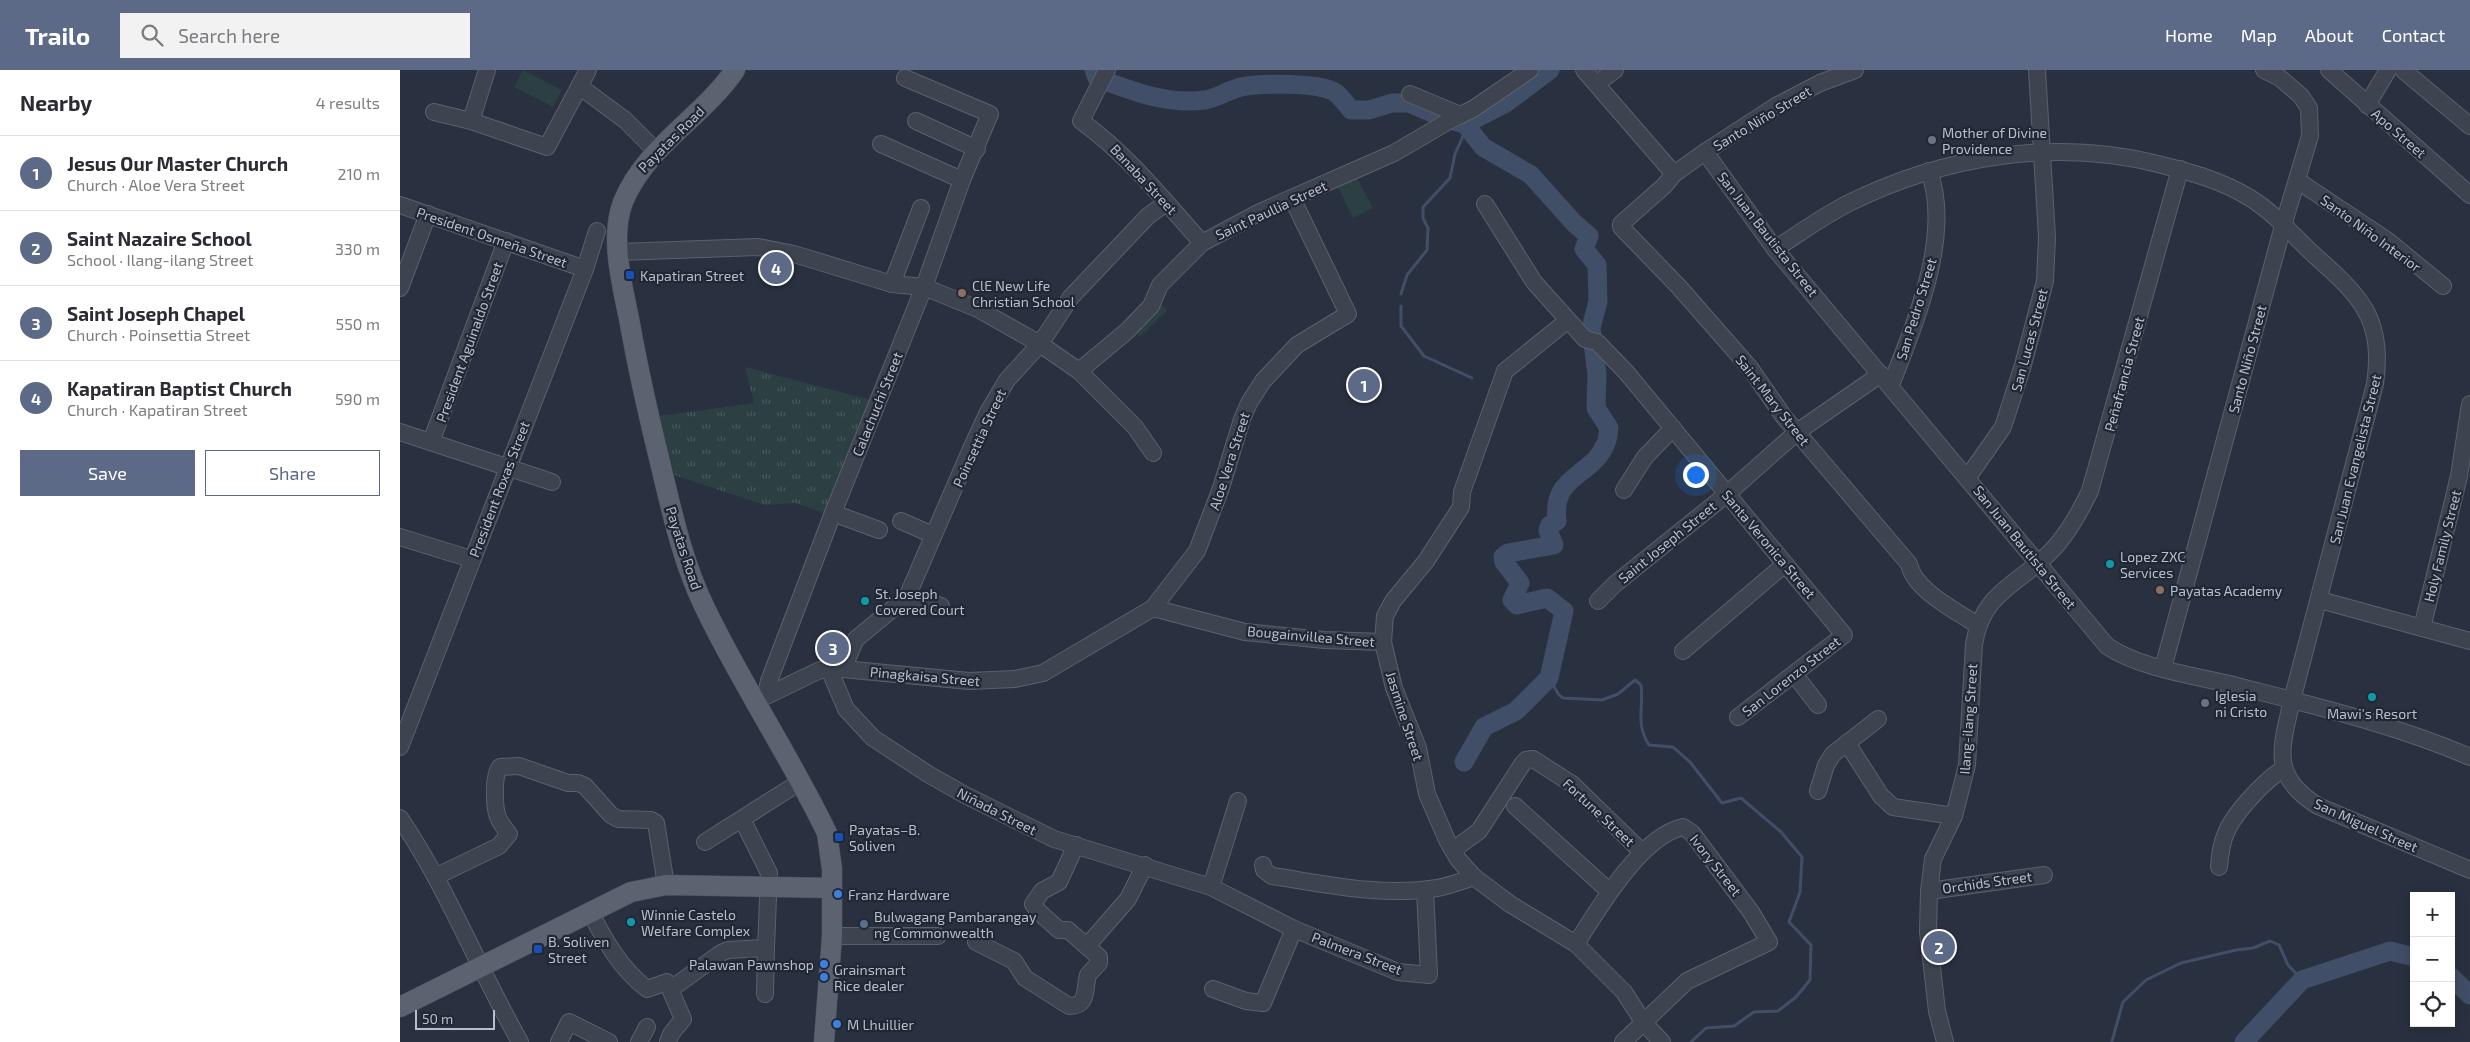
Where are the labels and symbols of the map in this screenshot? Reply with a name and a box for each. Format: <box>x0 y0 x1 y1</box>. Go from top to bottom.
street label: Santo Niño Street <box>1710 82 1814 154</box>
street label: Payatas Road <box>634 102 708 176</box>
street label: Apo Street <box>2368 105 2430 161</box>
place label: Mother of Divine Providence <box>1942 124 2047 157</box>
marker: Mother of Divine Providence <box>1926 134 1938 146</box>
street label: Banaba Street <box>1107 140 1181 218</box>
street label: San Juan Bautista Street <box>1714 168 1822 300</box>
street label: Saint Paullia Street <box>1213 177 1329 243</box>
street label: Santo Niño Interior <box>2317 191 2425 275</box>
street label: President Osmeña Street <box>415 203 569 271</box>
pin: 4 <box>760 249 792 287</box>
street label: San Pedro Street <box>1892 256 1940 362</box>
street label: President Aguinaldo Street <box>432 259 506 425</box>
place label: Kapatiran Street <box>640 267 744 284</box>
marker: Kapatiran Street <box>624 269 636 281</box>
place label: ClE New Life Christian School <box>972 277 1076 310</box>
marker: ClE New Life Christian School <box>956 287 968 299</box>
street label: San Lucas Street <box>2007 287 2051 393</box>
street label: Santo Niño Street <box>2224 303 2270 415</box>
street label: Peñafrancia Street <box>2100 315 2148 433</box>
street label: Calachuchi Street <box>848 349 906 459</box>
street label: Saint Mary Street <box>1732 351 1814 449</box>
pin: 1 <box>1348 366 1380 404</box>
street label: San Juan Evangelista Street <box>2326 372 2384 546</box>
street label: Poinsettia Street <box>949 386 1009 490</box>
street label: Aloe Vera Street <box>1205 410 1253 512</box>
street label: President Roxas Street <box>465 418 533 560</box>
your location <box>1683 462 1709 488</box>
street label: San Juan Bautista Street <box>1970 482 2080 612</box>
street label: Santa Veronica Street <box>1719 486 1819 602</box>
street label: Holy Family Street <box>2420 488 2464 604</box>
street label: Saint Joseph Street <box>1615 497 1719 587</box>
street label: Payatas Road <box>663 504 705 592</box>
place label: Lopez ZXC Services <box>2120 548 2185 581</box>
marker: Lopez ZXC Services <box>2104 558 2116 570</box>
place label: Payatas Academy <box>2170 582 2283 599</box>
marker: Payatas Academy <box>2154 584 2166 596</box>
place label: St. Joseph Covered Court <box>875 585 965 618</box>
marker: St. Joseph Covered Court <box>859 595 871 607</box>
street label: Bougainvillea Street <box>1246 622 1376 650</box>
pin: 3 <box>817 629 849 667</box>
street label: San Lorenzo Street <box>1738 632 1844 720</box>
street label: Pinagkaisa Street <box>869 663 981 689</box>
street label: Ilang-ilang Street <box>1956 663 1980 775</box>
street label: Jasmine Street <box>1383 669 1427 763</box>
place label: Iglesia ni Cristo <box>2215 687 2267 720</box>
marker: Mawi's Resort <box>2366 691 2378 703</box>
marker: Iglesia ni Cristo <box>2199 697 2211 709</box>
place label: Mawi's Resort <box>2327 705 2417 722</box>
street label: Fortune Street <box>1560 774 1638 850</box>
street label: Niñada Street <box>954 784 1040 838</box>
street label: San Miguel Street <box>2312 795 2420 855</box>
place label: Payatas–B. Soliven <box>849 821 920 854</box>
marker: Payatas–B. Soliven <box>833 831 845 843</box>
street label: Ivory Street <box>1687 831 1745 899</box>
street label: Orchids Street <box>1941 867 2033 897</box>
place label: Franz Hardware <box>848 886 950 903</box>
marker: Franz Hardware <box>832 888 844 900</box>
place label: Winnie Castelo Welfare Complex <box>641 906 751 939</box>
place label: Bulwagang Pambarangay ng Commonwealth <box>874 908 1037 941</box>
marker: Winnie Castelo Welfare Complex <box>625 916 637 928</box>
marker: Bulwagang Pambarangay ng Commonwealth <box>858 918 870 930</box>
street label: Palmera Street <box>1310 928 1404 978</box>
pin: 2 <box>1923 928 1955 966</box>
place label: B. Soliven Street <box>548 933 609 966</box>
marker: B. Soliven Street <box>532 943 544 955</box>
place label: Palawan Pawnshop <box>689 956 814 973</box>
marker: Palawan Pawnshop <box>818 958 830 970</box>
place label: Grainsmart Rice dealer <box>834 961 906 994</box>
marker: Grainsmart Rice dealer <box>818 971 830 983</box>
scale bar <box>415 1007 495 1030</box>
place label: M Lhuillier <box>847 1016 914 1033</box>
marker: M Lhuillier <box>831 1018 843 1030</box>

